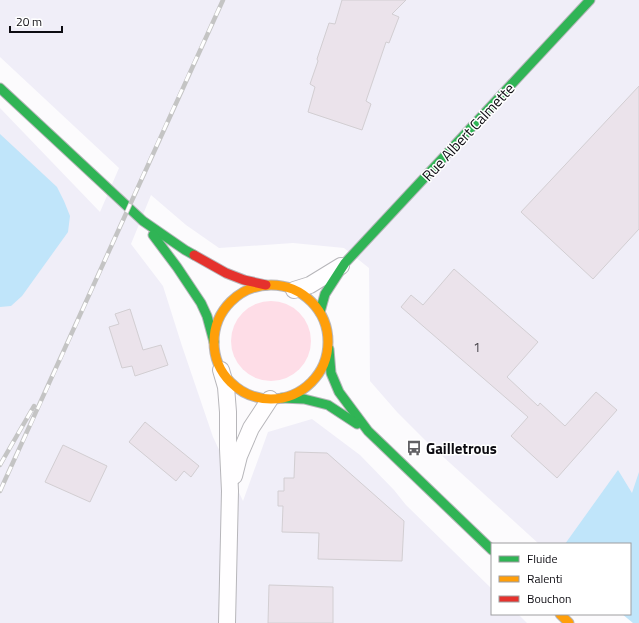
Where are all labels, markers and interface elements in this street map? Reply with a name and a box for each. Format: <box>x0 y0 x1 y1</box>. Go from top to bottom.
scale bar <box>10 8 62 34</box>
text: 20 m <box>16 12 42 31</box>
street label: Rue Albert Calmette <box>416 78 520 186</box>
house number: 1 <box>473 337 481 357</box>
place label: Gailletrous <box>426 437 497 460</box>
bus stop icon: Gailletrous <box>405 439 423 457</box>
legend <box>491 543 631 615</box>
text: Fluide <box>527 549 558 568</box>
text: Ralenti <box>527 569 562 588</box>
text: Bouchon <box>527 589 572 608</box>

